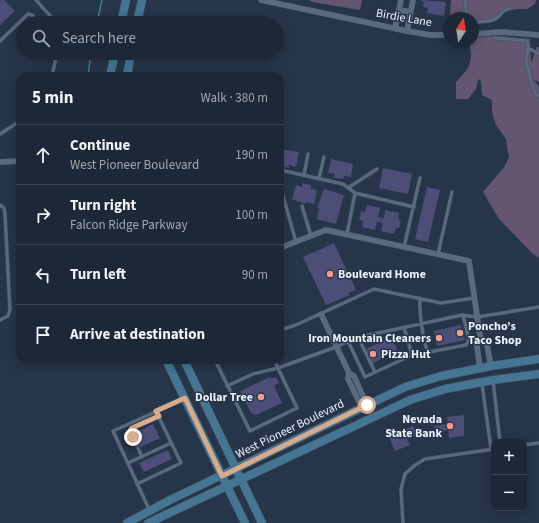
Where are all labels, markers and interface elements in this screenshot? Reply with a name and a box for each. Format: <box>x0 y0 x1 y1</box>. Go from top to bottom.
street label: Birdie Lane <box>375 5 433 31</box>
north arrow <box>443 12 479 48</box>
search box <box>16 16 284 60</box>
icon: search <box>30 27 52 49</box>
text: Search here <box>62 28 136 49</box>
text: 5 min <box>32 86 73 110</box>
text: Walk · 380 m <box>200 89 268 107</box>
text: Continue <box>70 135 130 156</box>
icon: ahead <box>32 144 54 166</box>
text: 190 m <box>235 146 268 164</box>
text: West Pioneer Boulevard <box>70 156 199 174</box>
text: Turn right <box>70 195 136 216</box>
icon: right <box>32 204 54 226</box>
text: 100 m <box>235 206 268 224</box>
text: Falcon Ridge Parkway <box>70 216 188 234</box>
icon: left <box>32 264 54 286</box>
text: Turn left <box>70 264 126 285</box>
text: 90 m <box>242 266 268 284</box>
place label: Boulevard Home <box>338 266 426 283</box>
marker: Boulevard Home <box>325 269 335 279</box>
place label: Poncho’s Taco Shop <box>468 318 522 349</box>
icon: arrive <box>32 324 54 346</box>
text: Arrive at destination <box>70 324 205 345</box>
marker: Poncho’s Taco Shop <box>455 328 465 338</box>
place label: Iron Mountain Cleaners <box>308 330 431 347</box>
marker: Iron Mountain Cleaners <box>434 333 444 343</box>
place label: Pizza Hut <box>381 346 431 363</box>
marker: Pizza Hut <box>368 349 378 359</box>
place label: Dollar Tree <box>195 389 253 406</box>
marker: Dollar Tree <box>256 392 266 402</box>
street label: West Pioneer Boulevard <box>233 395 347 463</box>
route start <box>358 396 376 414</box>
place label: Nevada State Bank <box>385 411 442 442</box>
marker: Nevada State Bank <box>445 421 455 431</box>
route end <box>124 428 142 446</box>
map controls <box>491 439 527 511</box>
button: + <box>491 439 527 475</box>
button: − <box>491 475 527 511</box>

